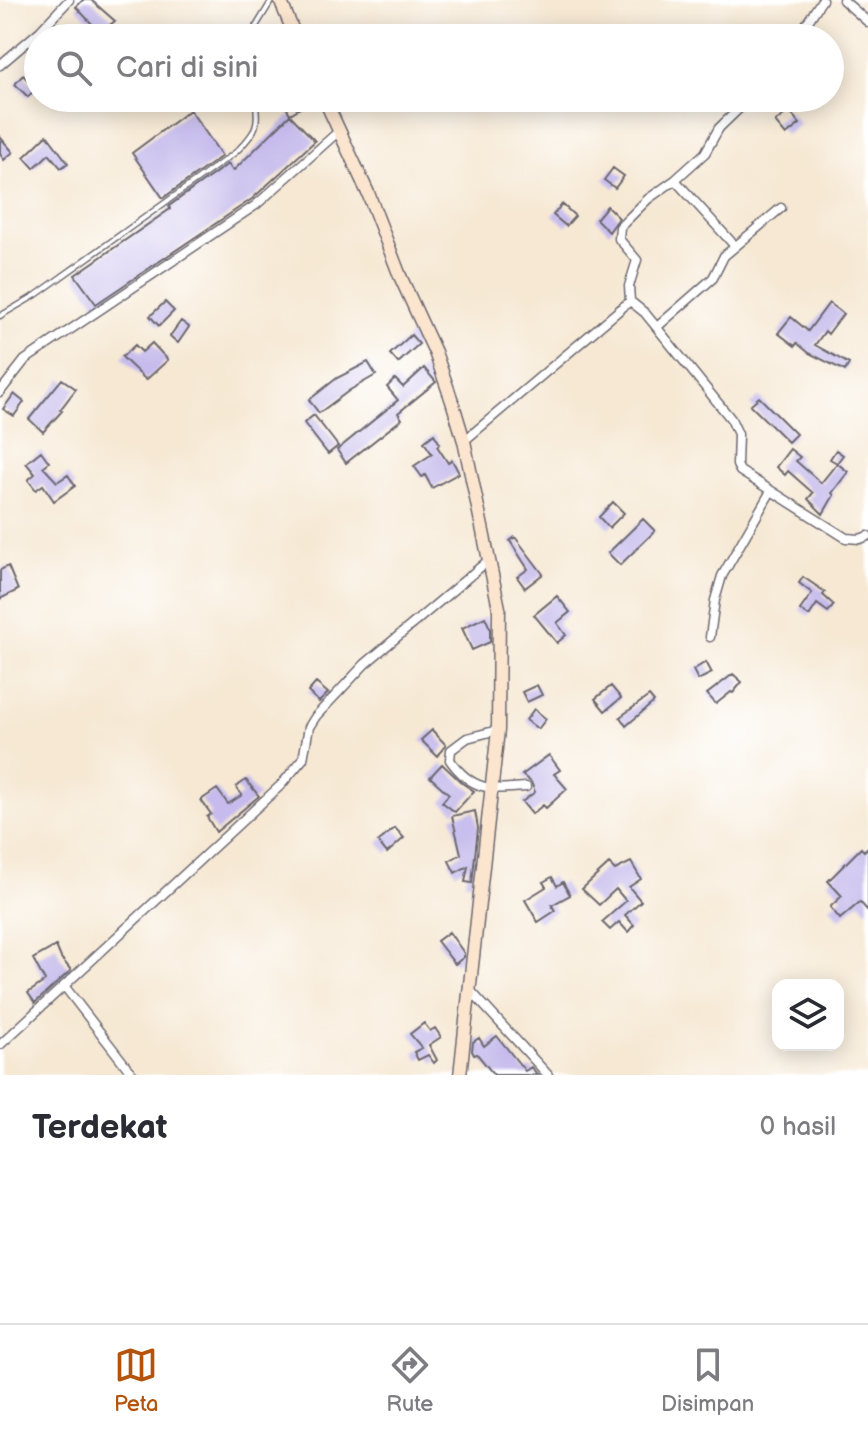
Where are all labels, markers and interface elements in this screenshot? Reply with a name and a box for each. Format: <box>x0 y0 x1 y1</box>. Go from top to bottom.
search box <box>24 24 844 112</box>
icon: search <box>52 46 96 90</box>
text: Cari di sini <box>116 50 258 86</box>
map controls <box>772 979 844 1051</box>
button: layers <box>772 979 844 1051</box>
text: Terdekat <box>32 1107 167 1148</box>
text: 0 hasil <box>760 1112 836 1143</box>
tab: Peta <box>114 1343 158 1418</box>
tab: Rute <box>386 1343 433 1418</box>
tab: Disimpan <box>661 1343 754 1418</box>

